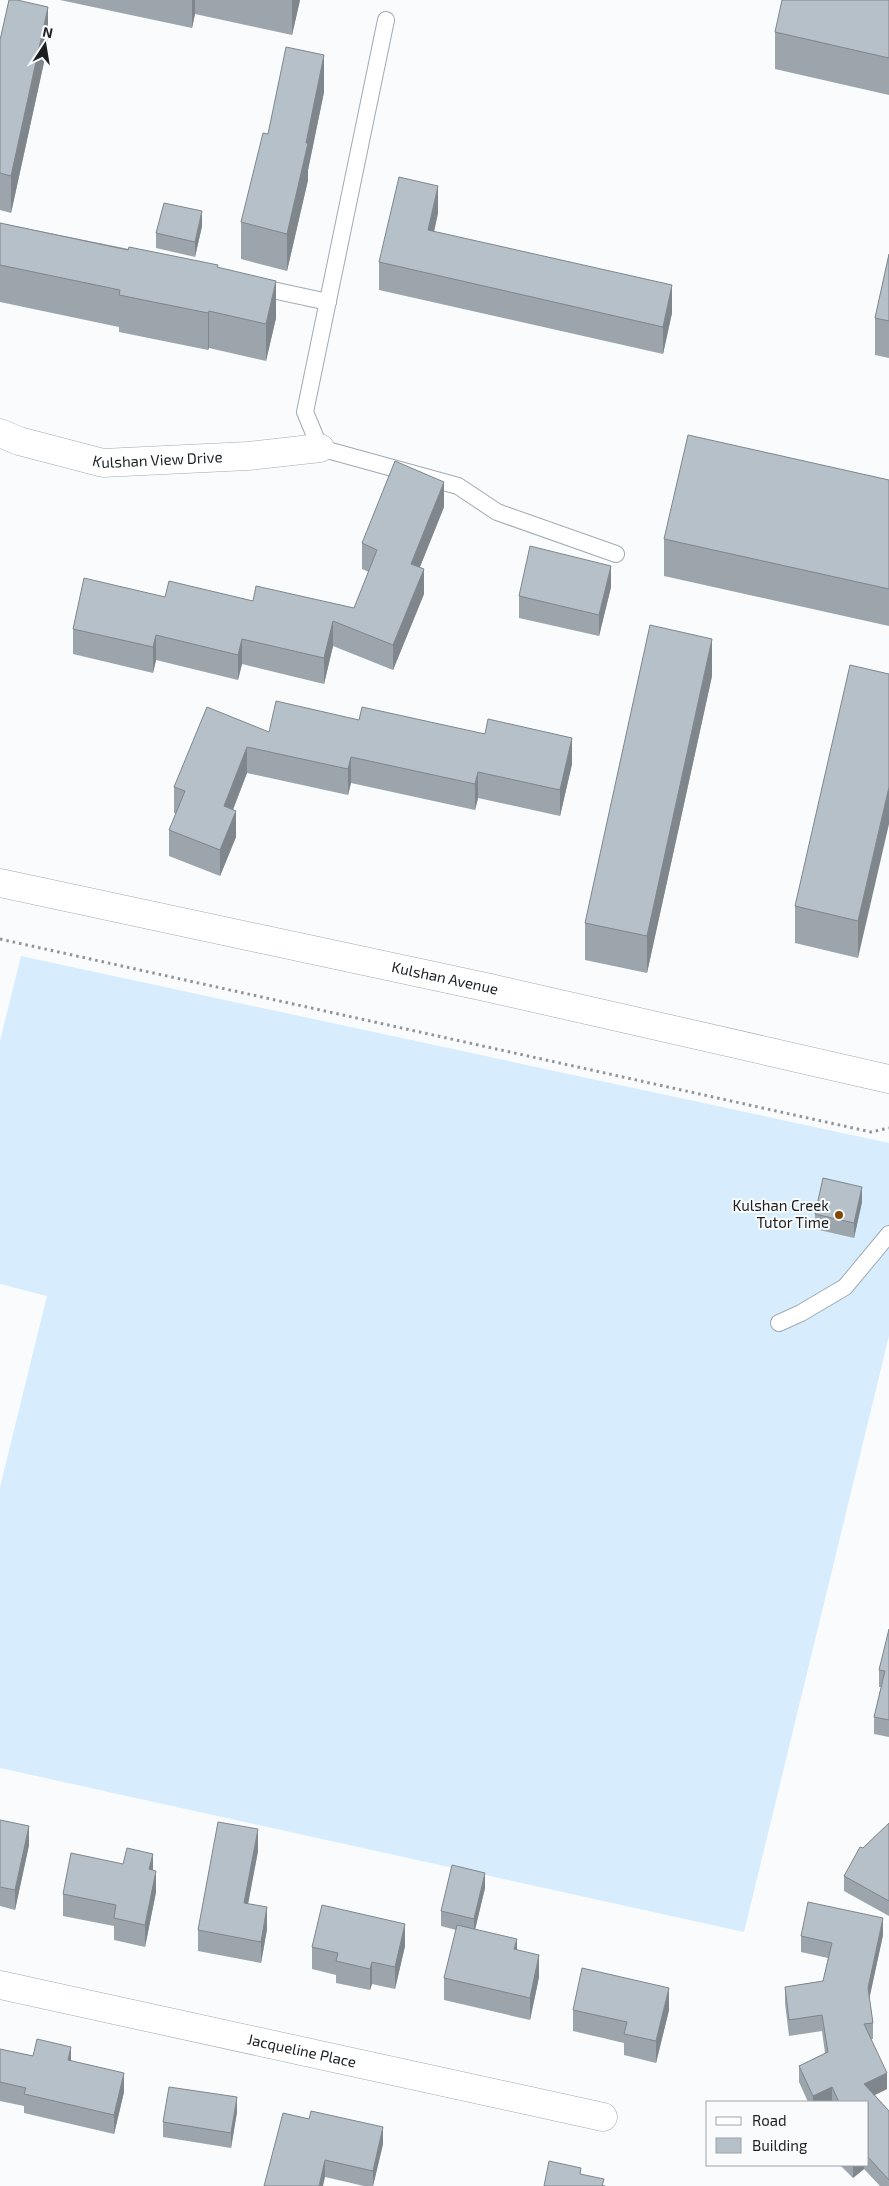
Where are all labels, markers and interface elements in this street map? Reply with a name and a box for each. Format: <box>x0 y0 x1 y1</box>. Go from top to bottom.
north arrow <box>20 20 70 70</box>
text: N <box>41 22 55 41</box>
street label: Kulshan View Drive <box>91 447 223 471</box>
street label: Kulshan Avenue <box>390 957 500 998</box>
place label: Kulshan Creek Tutor Time <box>732 1196 829 1231</box>
marker: Kulshan Creek Tutor Time <box>833 1209 845 1221</box>
street label: Jacqueline Place <box>246 2029 358 2071</box>
legend <box>706 2101 869 2166</box>
text: Road <box>752 2111 787 2129</box>
text: Building <box>752 2136 808 2154</box>

